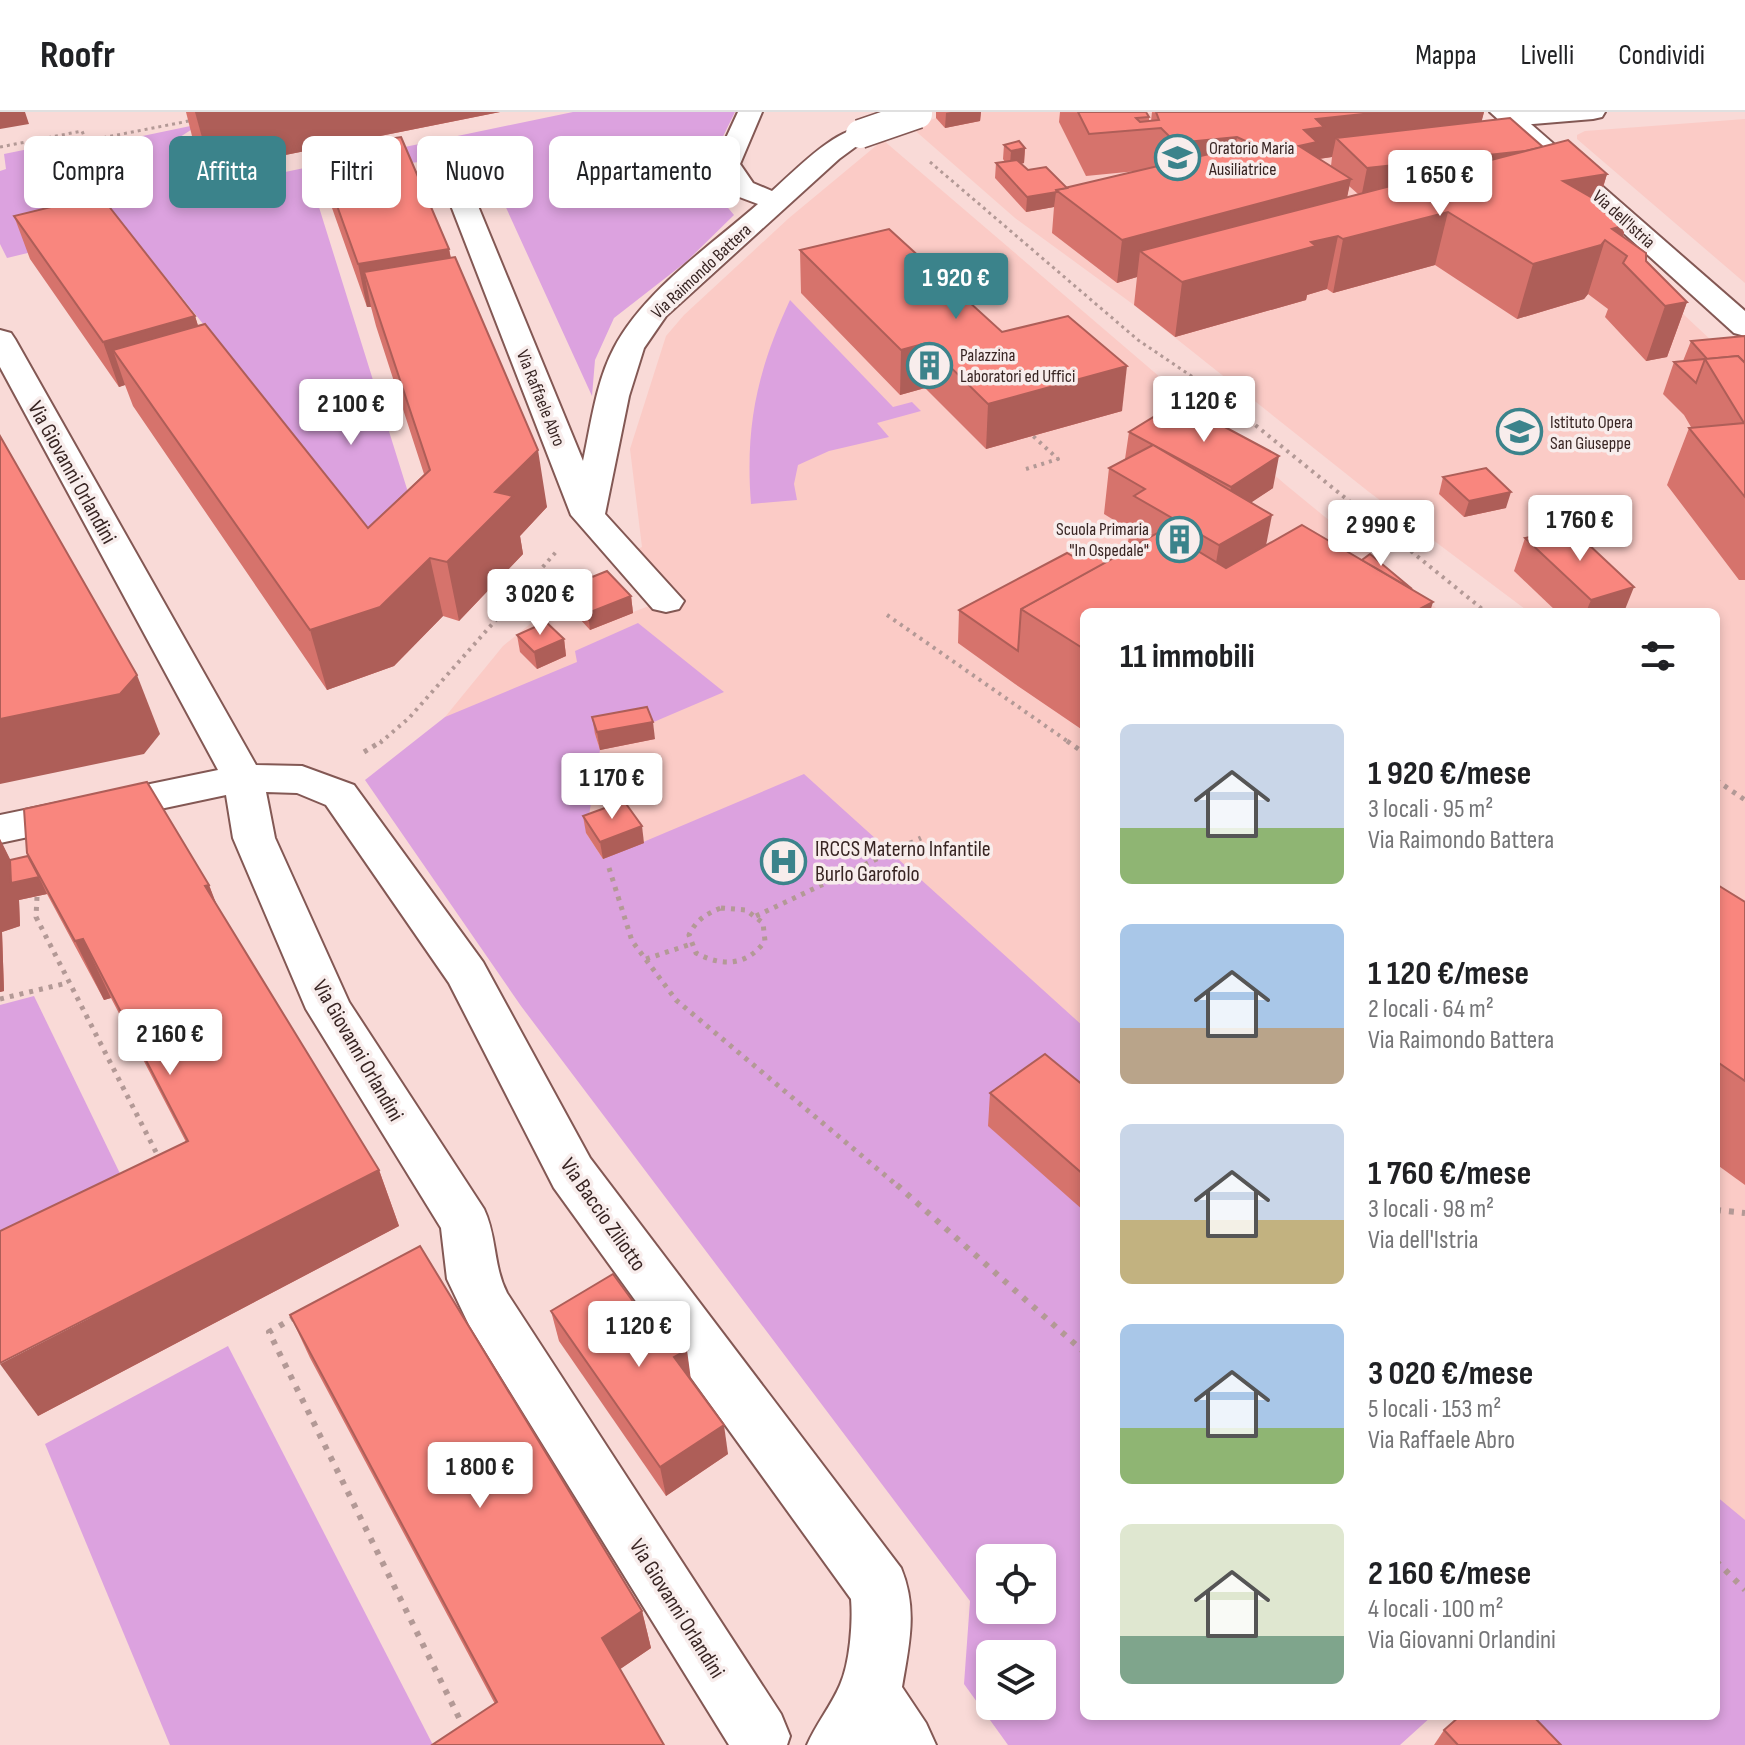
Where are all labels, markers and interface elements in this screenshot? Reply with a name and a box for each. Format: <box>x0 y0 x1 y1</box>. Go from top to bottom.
text: Roofr <box>40 33 115 78</box>
text: Mappa <box>1415 39 1477 72</box>
text: Livelli <box>1521 39 1574 72</box>
text: Condividi <box>1618 39 1705 72</box>
school or university icon: Oratorio Maria Ausiliatrice <box>1154 134 1202 182</box>
chip: Compra <box>24 136 153 208</box>
chip: Affitta <box>169 136 286 208</box>
chip: Filtri <box>302 136 401 208</box>
chip: Nuovo <box>417 136 533 208</box>
chip: Appartamento <box>549 136 740 208</box>
place label: Oratorio Maria Ausiliatrice <box>1208 138 1294 180</box>
pin: 1 650 € <box>1366 150 1514 218</box>
text: 1 650 € <box>1406 160 1474 191</box>
street label: Via dell'Istria <box>1588 186 1659 253</box>
street label: Via Raimondo Battera <box>647 220 756 323</box>
pin: 1 920 € <box>882 253 1030 321</box>
text: 1 920 € <box>922 263 990 294</box>
building icon: Palazzina Laboratori ed Uffici <box>905 341 953 389</box>
place label: Palazzina Laboratori ed Uffici <box>960 345 1075 387</box>
street label: Via Raffaele Abro <box>512 347 569 449</box>
pin: 1 120 € <box>1130 376 1278 444</box>
pin: 2 100 € <box>277 379 425 447</box>
text: 1 120 € <box>1171 386 1237 417</box>
text: 2 100 € <box>317 389 385 420</box>
street label: Via Giovanni Orlandini <box>21 397 122 549</box>
school or university icon: Istituto Opera San Giuseppe <box>1495 408 1543 456</box>
place label: Istituto Opera San Giuseppe <box>1550 412 1633 454</box>
pin: 1 760 € <box>1506 495 1654 563</box>
pin: 2 990 € <box>1307 500 1455 568</box>
text: 1 760 € <box>1546 505 1614 536</box>
text: 2 990 € <box>1346 510 1416 541</box>
building icon: Scuola Primaria "In Ospedale" <box>1156 515 1204 563</box>
place label: Scuola Primaria "In Ospedale" <box>1056 519 1149 561</box>
pin: 3 020 € <box>466 569 614 637</box>
text: 3 020 € <box>505 579 575 610</box>
icon: filters <box>1636 634 1680 678</box>
text: 11 immobili <box>1120 636 1255 677</box>
pin: 1 170 € <box>538 753 686 821</box>
text: 1 920 €/mese <box>1368 753 1531 794</box>
icon: home <box>1184 756 1280 852</box>
text: 1 170 € <box>579 763 645 794</box>
text: 3 locali · 95 m² <box>1368 794 1493 825</box>
text: Via Raimondo Battera <box>1368 825 1554 856</box>
place label: IRCCS Materno Infantile Burlo Garofolo <box>815 836 991 888</box>
hospital icon: IRCCS Materno Infantile Burlo Garofolo <box>760 837 808 885</box>
text: 1 120 €/mese <box>1368 953 1529 994</box>
icon: home <box>1184 956 1280 1052</box>
street label: Via Giovanni Orlandini <box>306 975 409 1126</box>
text: 2 locali · 64 m² <box>1368 994 1494 1025</box>
pin: 2 160 € <box>96 1009 244 1077</box>
text: 2 160 € <box>136 1019 204 1050</box>
text: Via Raimondo Battera <box>1368 1025 1554 1056</box>
street label: Via Baccio Ziliotto <box>554 1153 652 1277</box>
text: 1 760 €/mese <box>1368 1153 1531 1194</box>
icon: home <box>1184 1156 1280 1252</box>
text: 3 locali · 98 m² <box>1368 1194 1494 1225</box>
text: Via dell'Istria <box>1368 1225 1479 1256</box>
pin: 1 120 € <box>565 1301 713 1369</box>
text: 1 120 € <box>606 1311 672 1342</box>
text: 3 020 €/mese <box>1368 1353 1533 1394</box>
icon: home <box>1184 1356 1280 1452</box>
text: 5 locali · 153 m² <box>1368 1394 1501 1425</box>
text: Via Raffaele Abro <box>1368 1425 1515 1456</box>
pin: 1 800 € <box>406 1442 554 1510</box>
text: 1 800 € <box>446 1452 514 1483</box>
street label: Via Giovanni Orlandini <box>623 1534 730 1683</box>
map controls <box>976 1544 1056 1720</box>
button: locate <box>976 1544 1056 1624</box>
text: 2 160 €/mese <box>1368 1553 1531 1594</box>
icon: home <box>1184 1556 1280 1652</box>
text: 4 locali · 100 m² <box>1368 1594 1504 1625</box>
text: Via Giovanni Orlandini <box>1368 1625 1556 1656</box>
button: layers <box>976 1640 1056 1720</box>

